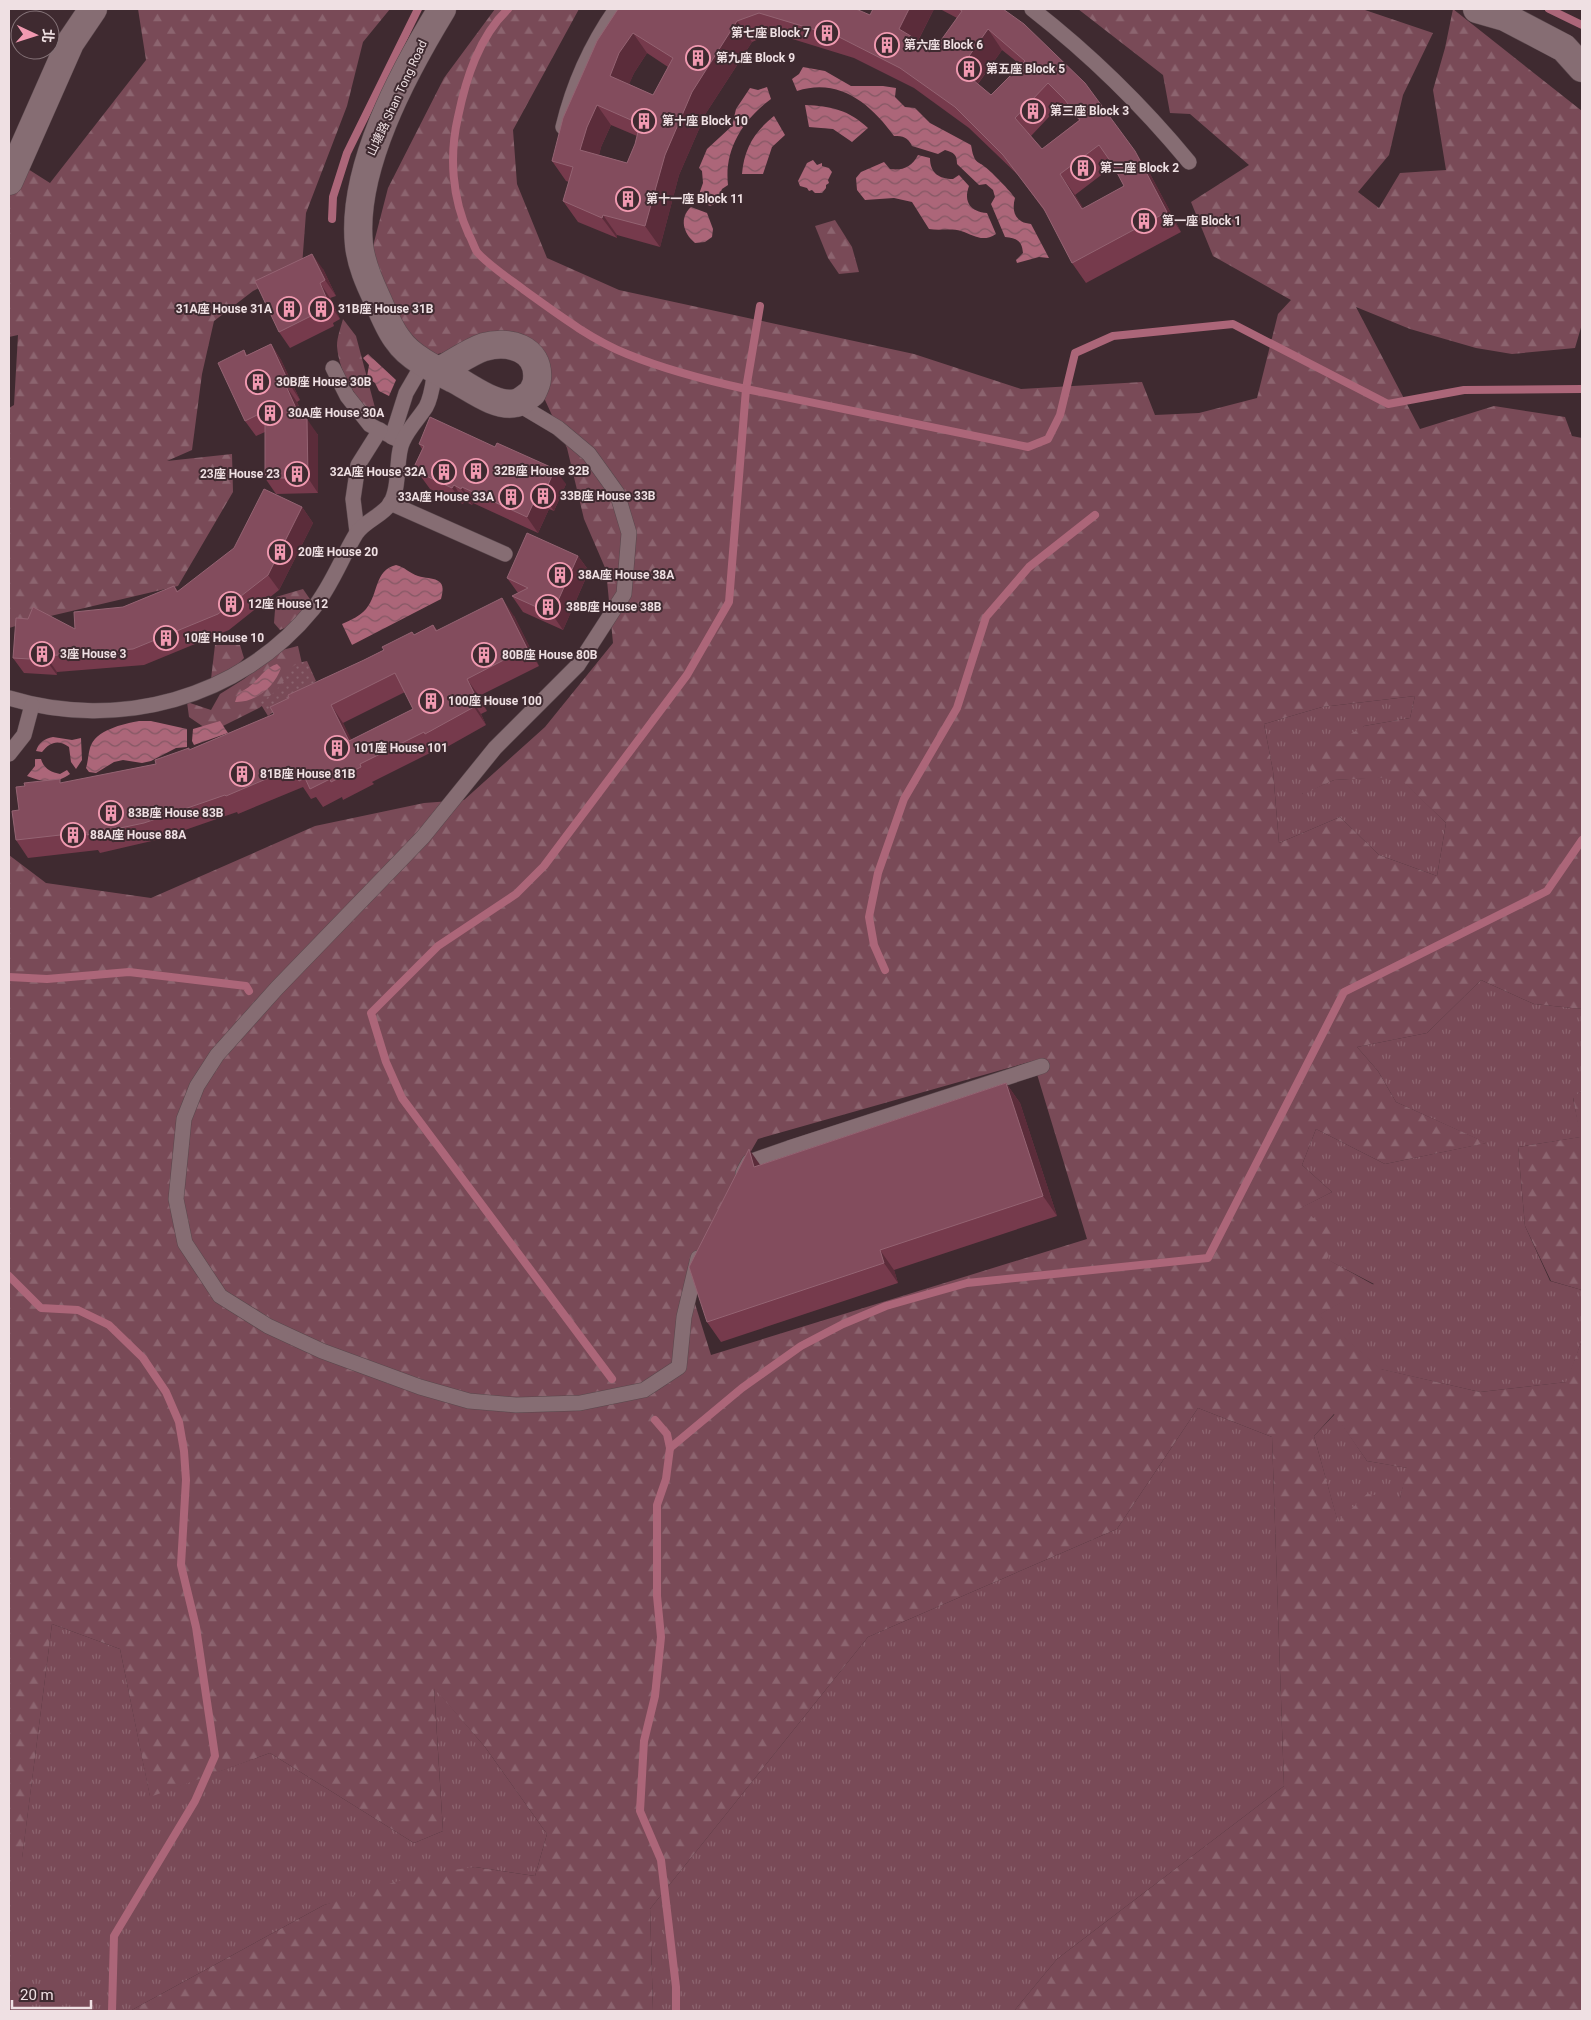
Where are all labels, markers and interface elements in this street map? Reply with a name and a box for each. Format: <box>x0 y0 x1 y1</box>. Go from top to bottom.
north arrow <box>10 10 60 60</box>
building icon: 第七座 Block 7 <box>814 20 840 46</box>
place label: 第七座 Block 7 <box>731 26 810 40</box>
text: 北 <box>39 28 56 43</box>
building icon: 第六座 Block 6 <box>874 32 900 58</box>
street label: 山塘路 Shan Tong Road <box>364 38 430 158</box>
place label: 第六座 Block 6 <box>904 38 983 52</box>
building icon: 第九座 Block 9 <box>685 45 711 71</box>
place label: 第九座 Block 9 <box>716 51 795 65</box>
building icon: 第五座 Block 5 <box>956 56 982 82</box>
place label: 第五座 Block 5 <box>986 62 1065 76</box>
building icon: 第三座 Block 3 <box>1020 98 1046 124</box>
place label: 第三座 Block 3 <box>1050 104 1129 118</box>
building icon: 第十座 Block 10 <box>631 108 657 134</box>
place label: 第十座 Block 10 <box>662 114 748 128</box>
building icon: 第二座 Block 2 <box>1070 155 1096 181</box>
place label: 第二座 Block 2 <box>1100 161 1179 175</box>
building icon: 第十一座 Block 11 <box>615 186 641 212</box>
place label: 第十一座 Block 11 <box>646 192 744 206</box>
building icon: 第一座 Block 1 <box>1131 208 1157 234</box>
place label: 第一座 Block 1 <box>1162 214 1241 228</box>
building icon: 31A座 House 31A <box>276 296 302 322</box>
building icon: 31B座 House 31B <box>308 296 334 322</box>
place label: 31A座 House 31A <box>176 302 273 316</box>
place label: 31B座 House 31B <box>338 302 434 316</box>
building icon: 30B座 House 30B <box>245 369 271 395</box>
place label: 30B座 House 30B <box>276 375 372 389</box>
building icon: 30A座 House 30A <box>257 400 283 426</box>
place label: 30A座 House 30A <box>288 406 385 420</box>
building icon: 32B座 House 32B <box>463 458 489 484</box>
building icon: 32A座 House 32A <box>431 459 457 485</box>
building icon: 23座 House 23 <box>284 461 310 487</box>
place label: 32B座 House 32B <box>494 464 590 478</box>
place label: 32A座 House 32A <box>330 465 427 479</box>
place label: 23座 House 23 <box>200 467 280 481</box>
building icon: 33B座 House 33B <box>530 483 556 509</box>
building icon: 33A座 House 33A <box>498 484 524 510</box>
place label: 33B座 House 33B <box>560 489 656 503</box>
place label: 33A座 House 33A <box>398 490 495 504</box>
building icon: 20座 House 20 <box>267 539 293 565</box>
place label: 20座 House 20 <box>298 545 378 559</box>
building icon: 38A座 House 38A <box>547 562 573 588</box>
place label: 38A座 House 38A <box>578 568 675 582</box>
building icon: 12座 House 12 <box>218 591 244 617</box>
building icon: 38B座 House 38B <box>535 594 561 620</box>
place label: 12座 House 12 <box>248 597 328 611</box>
place label: 38B座 House 38B <box>566 600 662 614</box>
building icon: 10座 House 10 <box>153 625 179 651</box>
place label: 10座 House 10 <box>184 631 264 645</box>
building icon: 3座 House 3 <box>29 641 55 667</box>
building icon: 80B座 House 80B <box>471 642 497 668</box>
place label: 3座 House 3 <box>60 647 126 661</box>
place label: 80B座 House 80B <box>502 648 598 662</box>
building icon: 100座 House 100 <box>418 688 444 714</box>
place label: 100座 House 100 <box>448 694 542 708</box>
building icon: 101座 House 101 <box>324 735 350 761</box>
place label: 101座 House 101 <box>354 741 448 755</box>
building icon: 81B座 House 81B <box>229 761 255 787</box>
place label: 81B座 House 81B <box>260 767 356 781</box>
building icon: 83B座 House 83B <box>98 800 124 826</box>
place label: 83B座 House 83B <box>128 806 224 820</box>
building icon: 88A座 House 88A <box>60 822 86 848</box>
place label: 88A座 House 88A <box>90 828 187 842</box>
scale bar <box>12 1978 91 2010</box>
text: 20 m <box>20 1986 54 2004</box>

